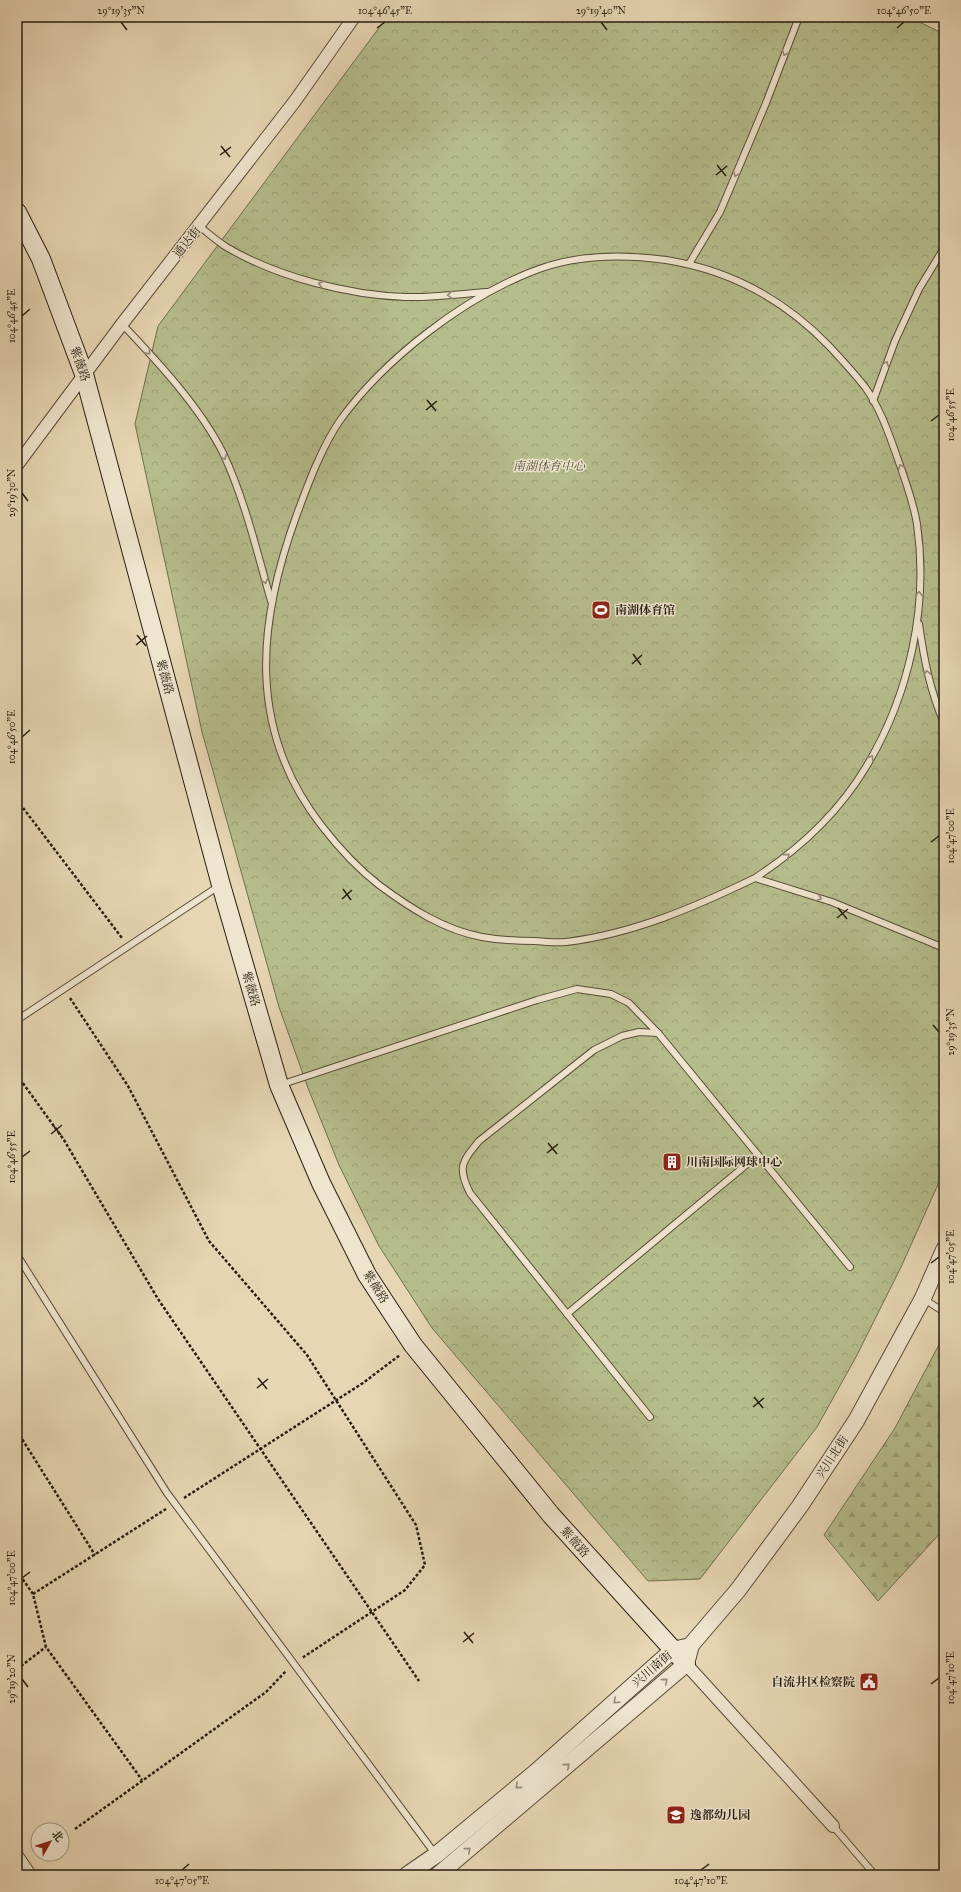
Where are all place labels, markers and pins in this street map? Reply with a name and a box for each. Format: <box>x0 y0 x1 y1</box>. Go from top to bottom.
sports icon: 南湖体育馆 <box>590 599 612 621</box>
place label: 南湖体育馆 <box>615 603 675 617</box>
building icon: 川南国际网球中心 <box>661 1151 683 1173</box>
place label: 川南国际网球中心 <box>686 1155 782 1169</box>
public building icon: 自流井区检察院 <box>858 1671 880 1693</box>
place label: 自流井区检察院 <box>771 1675 855 1689</box>
school or university icon: 逸都幼儿园 <box>665 1804 687 1826</box>
place label: 逸都幼儿园 <box>690 1808 750 1822</box>

